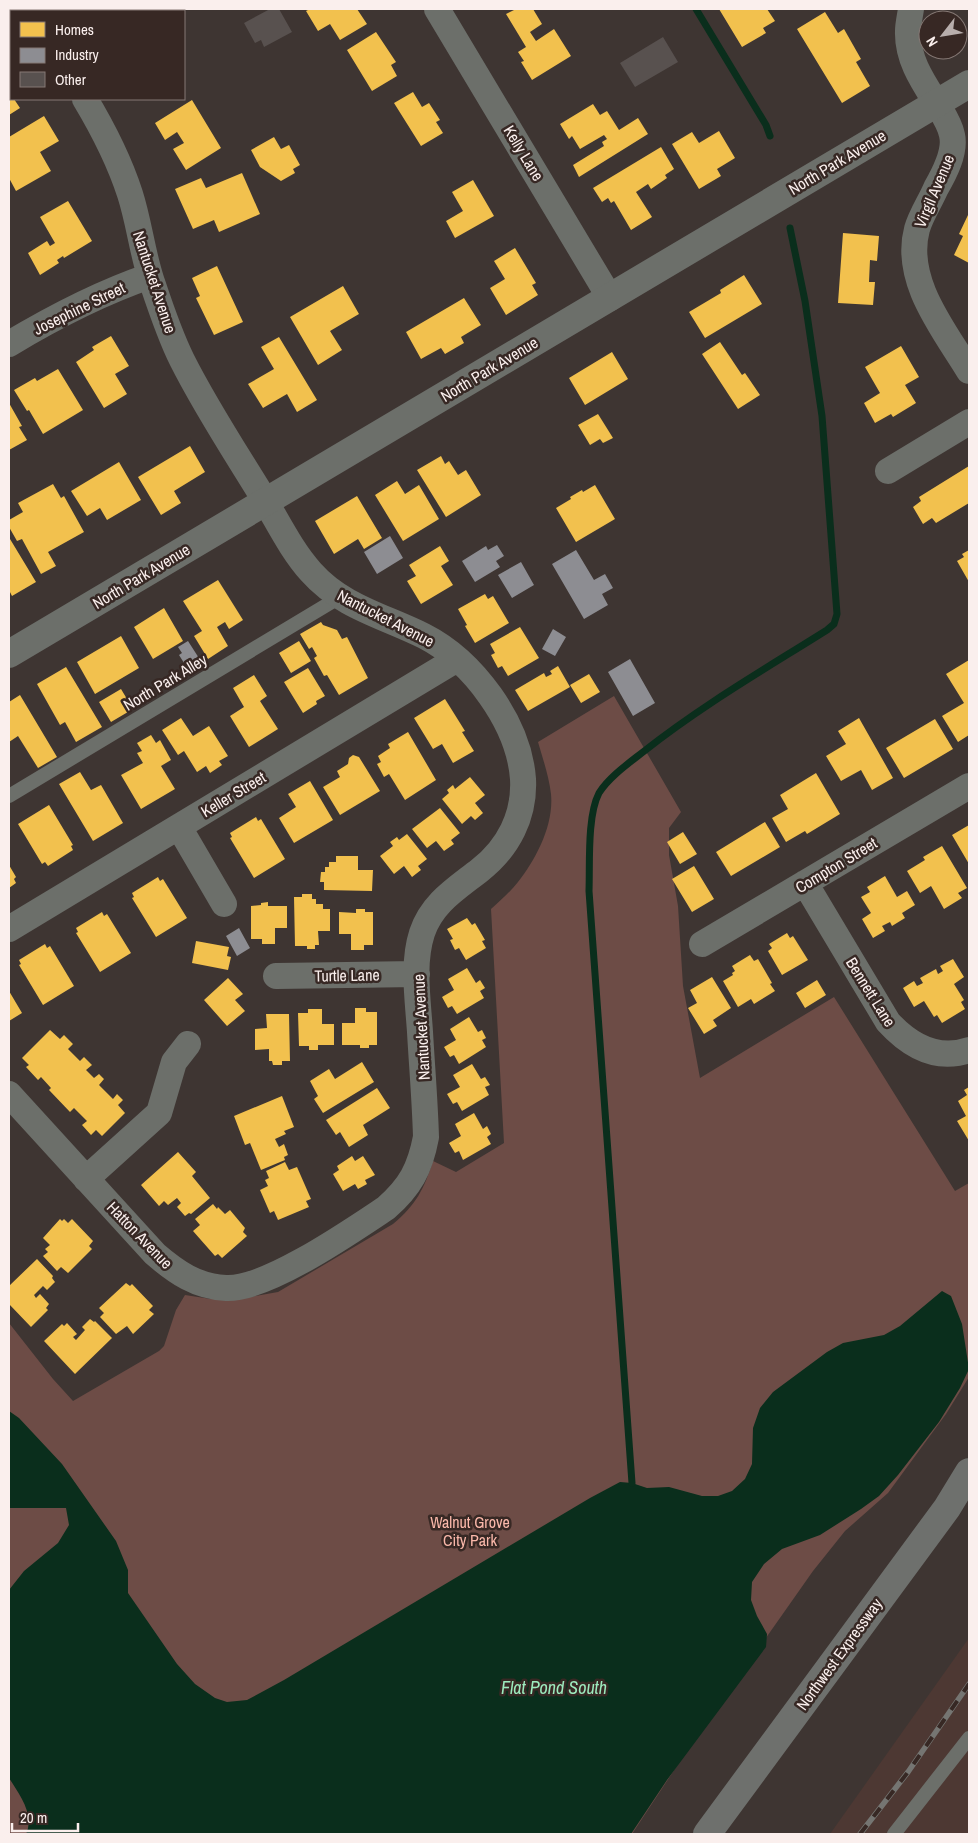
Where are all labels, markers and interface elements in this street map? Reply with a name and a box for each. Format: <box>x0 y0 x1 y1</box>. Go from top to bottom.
legend <box>10 10 185 100</box>
north arrow <box>918 10 968 60</box>
text: Homes <box>55 19 94 40</box>
text: N <box>922 34 942 50</box>
text: Industry <box>55 44 100 65</box>
text: Other <box>55 69 86 90</box>
street label: Kelly Lane <box>499 121 549 185</box>
street label: North Park Avenue <box>784 124 890 200</box>
street label: Virgil Avenue <box>909 151 959 231</box>
street label: Nantucket Avenue <box>128 228 182 336</box>
street label: Josephine Street <box>30 276 129 340</box>
street label: North Park Avenue <box>436 331 542 407</box>
street label: North Park Avenue <box>88 538 194 614</box>
street label: Nantucket Avenue <box>334 584 438 652</box>
street label: North Park Alley <box>119 648 211 716</box>
street label: Keller Street <box>196 766 270 822</box>
street label: Compton Street <box>791 832 881 898</box>
street label: Bennett Lane <box>841 953 901 1031</box>
street label: Turtle Lane <box>314 963 380 987</box>
street label: Nantucket Avenue <box>407 973 435 1081</box>
street label: Hatton Avenue <box>102 1196 178 1274</box>
park label: Walnut Grove City Park <box>430 1511 510 1551</box>
street label: Northwest Expressway <box>791 1593 887 1714</box>
water label: Flat Pond South <box>501 1675 607 1700</box>
scale bar <box>12 1800 79 1832</box>
text: 20 m <box>20 1807 47 1828</box>

